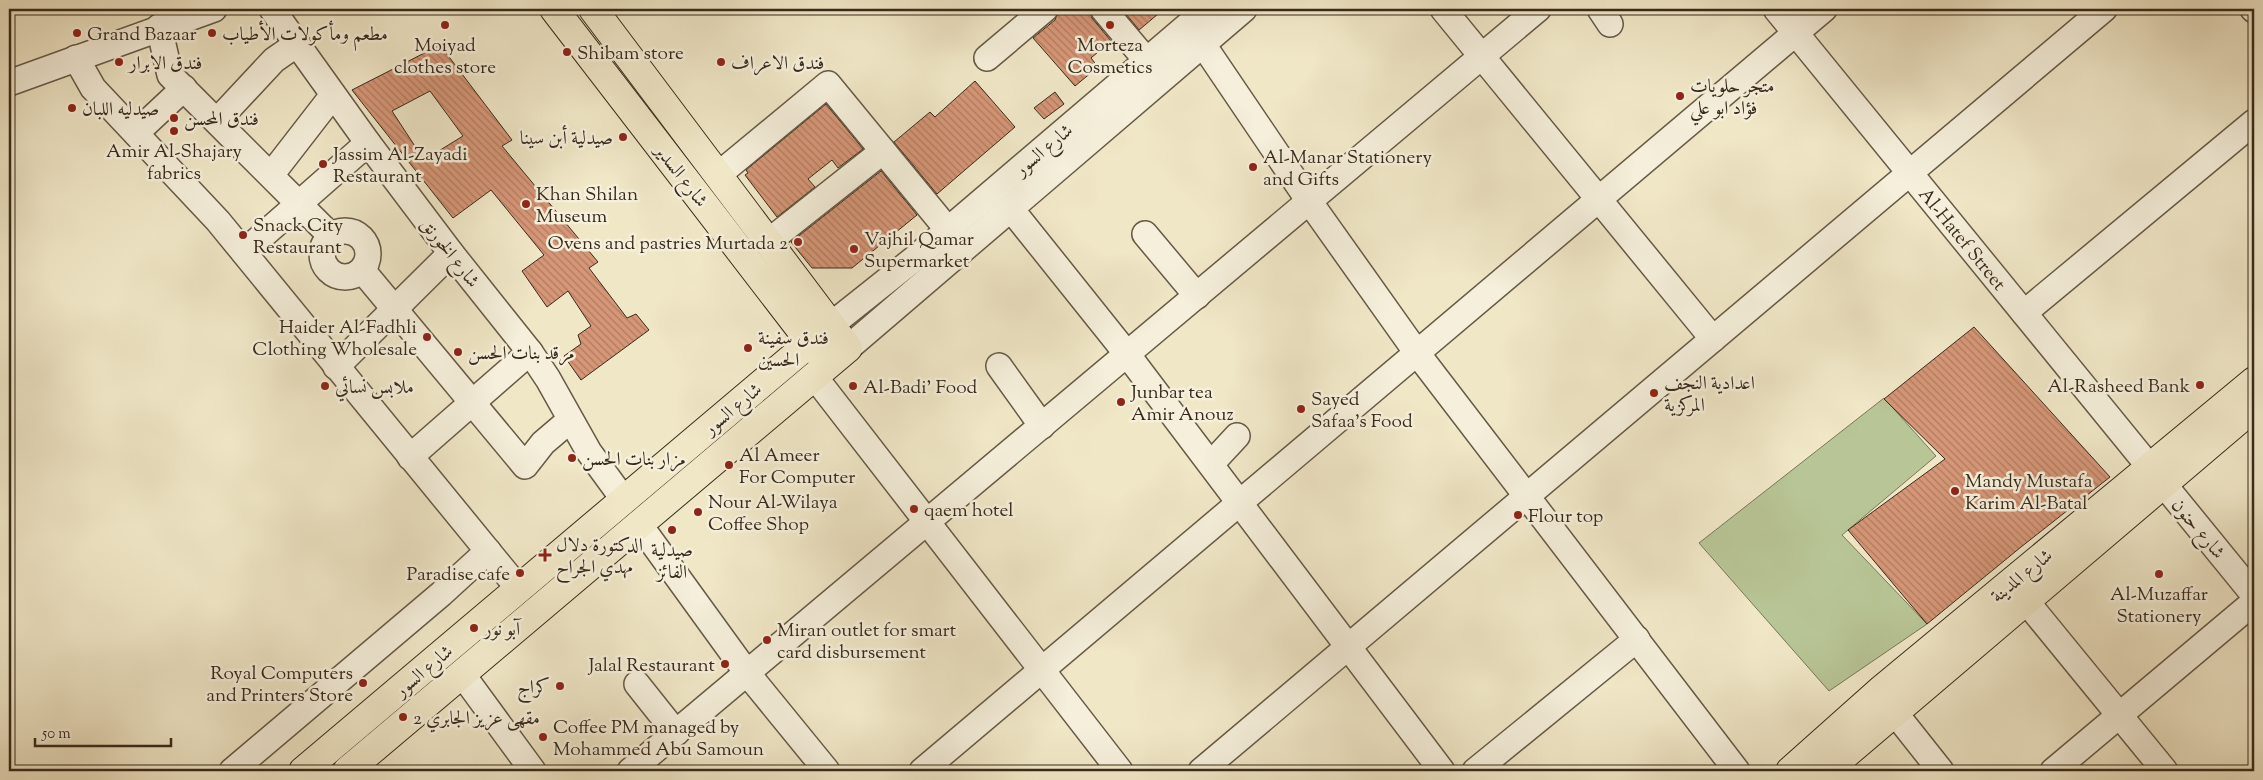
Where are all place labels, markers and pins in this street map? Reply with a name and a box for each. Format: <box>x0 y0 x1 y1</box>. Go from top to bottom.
marker: Moiyad clothes store <box>439 19 451 31</box>
marker: Morteza Cosmetics <box>1104 19 1116 31</box>
place label: مطعم ومأكولات الأطياب <box>222 20 388 52</box>
place label: Grand Bazaar <box>87 22 197 49</box>
marker: Grand Bazaar <box>71 27 83 39</box>
marker: مطعم ومأكولات الأطياب <box>206 27 218 39</box>
place label: Moiyad clothes store <box>394 33 496 82</box>
place label: Morteza Cosmetics <box>1068 33 1152 82</box>
place label: Shibam store <box>577 41 684 68</box>
marker: Shibam store <box>561 46 573 58</box>
place label: فندق الابرار <box>127 51 202 78</box>
place label: فندق الاعراف <box>731 51 824 78</box>
marker: فندق الابرار <box>113 56 125 68</box>
marker: فندق الاعراف <box>715 56 727 68</box>
place label: متجر حلويات فؤاد ابو علي <box>1690 74 1774 126</box>
marker: متجر حلويات فؤاد ابو علي <box>1674 90 1686 102</box>
place label: صيدليه اللبان <box>82 97 159 124</box>
marker: صيدليه اللبان <box>66 102 78 114</box>
place label: فندق المحسن <box>184 107 259 134</box>
marker: فندق المحسن <box>168 112 180 124</box>
marker: Amir Al-Shajary fabrics <box>168 125 180 137</box>
place label: صيدلية أبن سينا <box>520 125 613 153</box>
marker: صيدلية أبن سينا <box>617 131 629 143</box>
place label: Amir Al-Shajary fabrics <box>106 139 243 188</box>
place label: Jassim Al-Zayadi Restaurant <box>332 142 468 191</box>
place label: Al-Manar Stationery and Gifts <box>1263 145 1432 194</box>
marker: Jassim Al-Zayadi Restaurant <box>317 158 329 170</box>
marker: Al-Manar Stationery and Gifts <box>1247 161 1259 173</box>
place label: Khan Shilan Museum <box>536 182 638 231</box>
marker: Khan Shilan Museum <box>520 198 532 210</box>
place label: Snack City Restaurant <box>253 213 344 262</box>
place label: Vajhil Qamar Supermarket <box>864 227 974 276</box>
marker: Snack City Restaurant <box>237 229 249 241</box>
place label: Ovens and pastries Murtada 2 <box>547 231 788 258</box>
marker: Ovens and pastries Murtada 2 <box>792 236 804 248</box>
marker: Vajhil Qamar Supermarket <box>848 243 860 255</box>
place label: Haider Al-Fadhli Clothing Wholesale <box>252 315 417 364</box>
place label: فندق سفينة الحسين <box>758 326 829 375</box>
marker: Haider Al-Fadhli Clothing Wholesale <box>421 331 433 343</box>
place label: مرقد بنات الحسن <box>468 341 575 368</box>
marker: فندق سفينة الحسين <box>742 342 754 354</box>
marker: مرقد بنات الحسن <box>452 346 464 358</box>
place label: اعدادية النجف المركزية <box>1664 371 1755 420</box>
place label: Al-Rasheed Bank <box>2047 374 2191 401</box>
place label: ملابس نسائي <box>335 375 414 402</box>
place label: Al-Badi' Food <box>863 375 978 402</box>
marker: Al-Rasheed Bank <box>2194 379 2206 391</box>
marker: ملابس نسائي <box>319 380 331 392</box>
marker: Al-Badi' Food <box>847 380 859 392</box>
place label: Junbar tea Amir Anouz <box>1130 380 1234 429</box>
place label: Sayed Safaa's Food <box>1311 387 1413 436</box>
marker: اعدادية النجف المركزية <box>1648 387 1660 399</box>
marker: Junbar tea Amir Anouz <box>1115 396 1127 408</box>
marker: Sayed Safaa's Food <box>1295 403 1307 415</box>
place label: Al Ameer For Computer <box>739 443 855 492</box>
place label: مزار بنات الحسن <box>582 447 686 474</box>
marker: مزار بنات الحسن <box>566 452 578 464</box>
marker: Al Ameer For Computer <box>723 459 735 471</box>
place label: Mandy Mustafa Karim Al-Batal <box>1965 469 2093 518</box>
marker: Mandy Mustafa Karim Al-Batal <box>1949 485 1961 497</box>
place label: Nour Al-Wilaya Coffee Shop <box>708 490 838 539</box>
place label: qaem hotel <box>924 498 1014 525</box>
marker: qaem hotel <box>908 503 920 515</box>
place label: Flour top <box>1528 504 1603 531</box>
marker: Nour Al-Wilaya Coffee Shop <box>692 506 704 518</box>
marker: Flour top <box>1512 509 1524 521</box>
marker: صيدلية الفائز <box>666 524 678 536</box>
place label: الدكتورة دلال مهدي الجراح <box>556 533 643 584</box>
place label: صيدلية الفائز <box>651 538 693 587</box>
marker: الدكتورة دلال مهدي الجراح <box>538 548 552 562</box>
place label: Paradise cafe <box>407 562 510 589</box>
marker: Paradise cafe <box>514 567 526 579</box>
marker: Al-Muzaffar Stationery <box>2153 568 2165 580</box>
place label: Al-Muzaffar Stationery <box>2110 582 2208 631</box>
place label: آبو نور <box>482 617 522 644</box>
place label: Miran outlet for smart card disbursement <box>777 618 957 667</box>
marker: آبو نور <box>468 622 480 634</box>
marker: Miran outlet for smart card disbursement <box>761 634 773 646</box>
place label: Jalal Restaurant <box>588 653 715 680</box>
marker: Jalal Restaurant <box>719 658 731 670</box>
place label: Royal Computers and Printers Store <box>206 661 353 710</box>
place label: كراج <box>517 675 550 704</box>
marker: Royal Computers and Printers Store <box>357 677 369 689</box>
marker: كراج <box>554 680 566 692</box>
place label: مقهى عزيز الجابري 2 <box>413 706 540 733</box>
marker: مقهى عزيز الجابري 2 <box>397 711 409 723</box>
place label: Coffee PM managed by Mohammed Abu Samoun <box>553 715 764 764</box>
marker: Coffee PM managed by Mohammed Abu Samoun <box>537 731 549 743</box>

